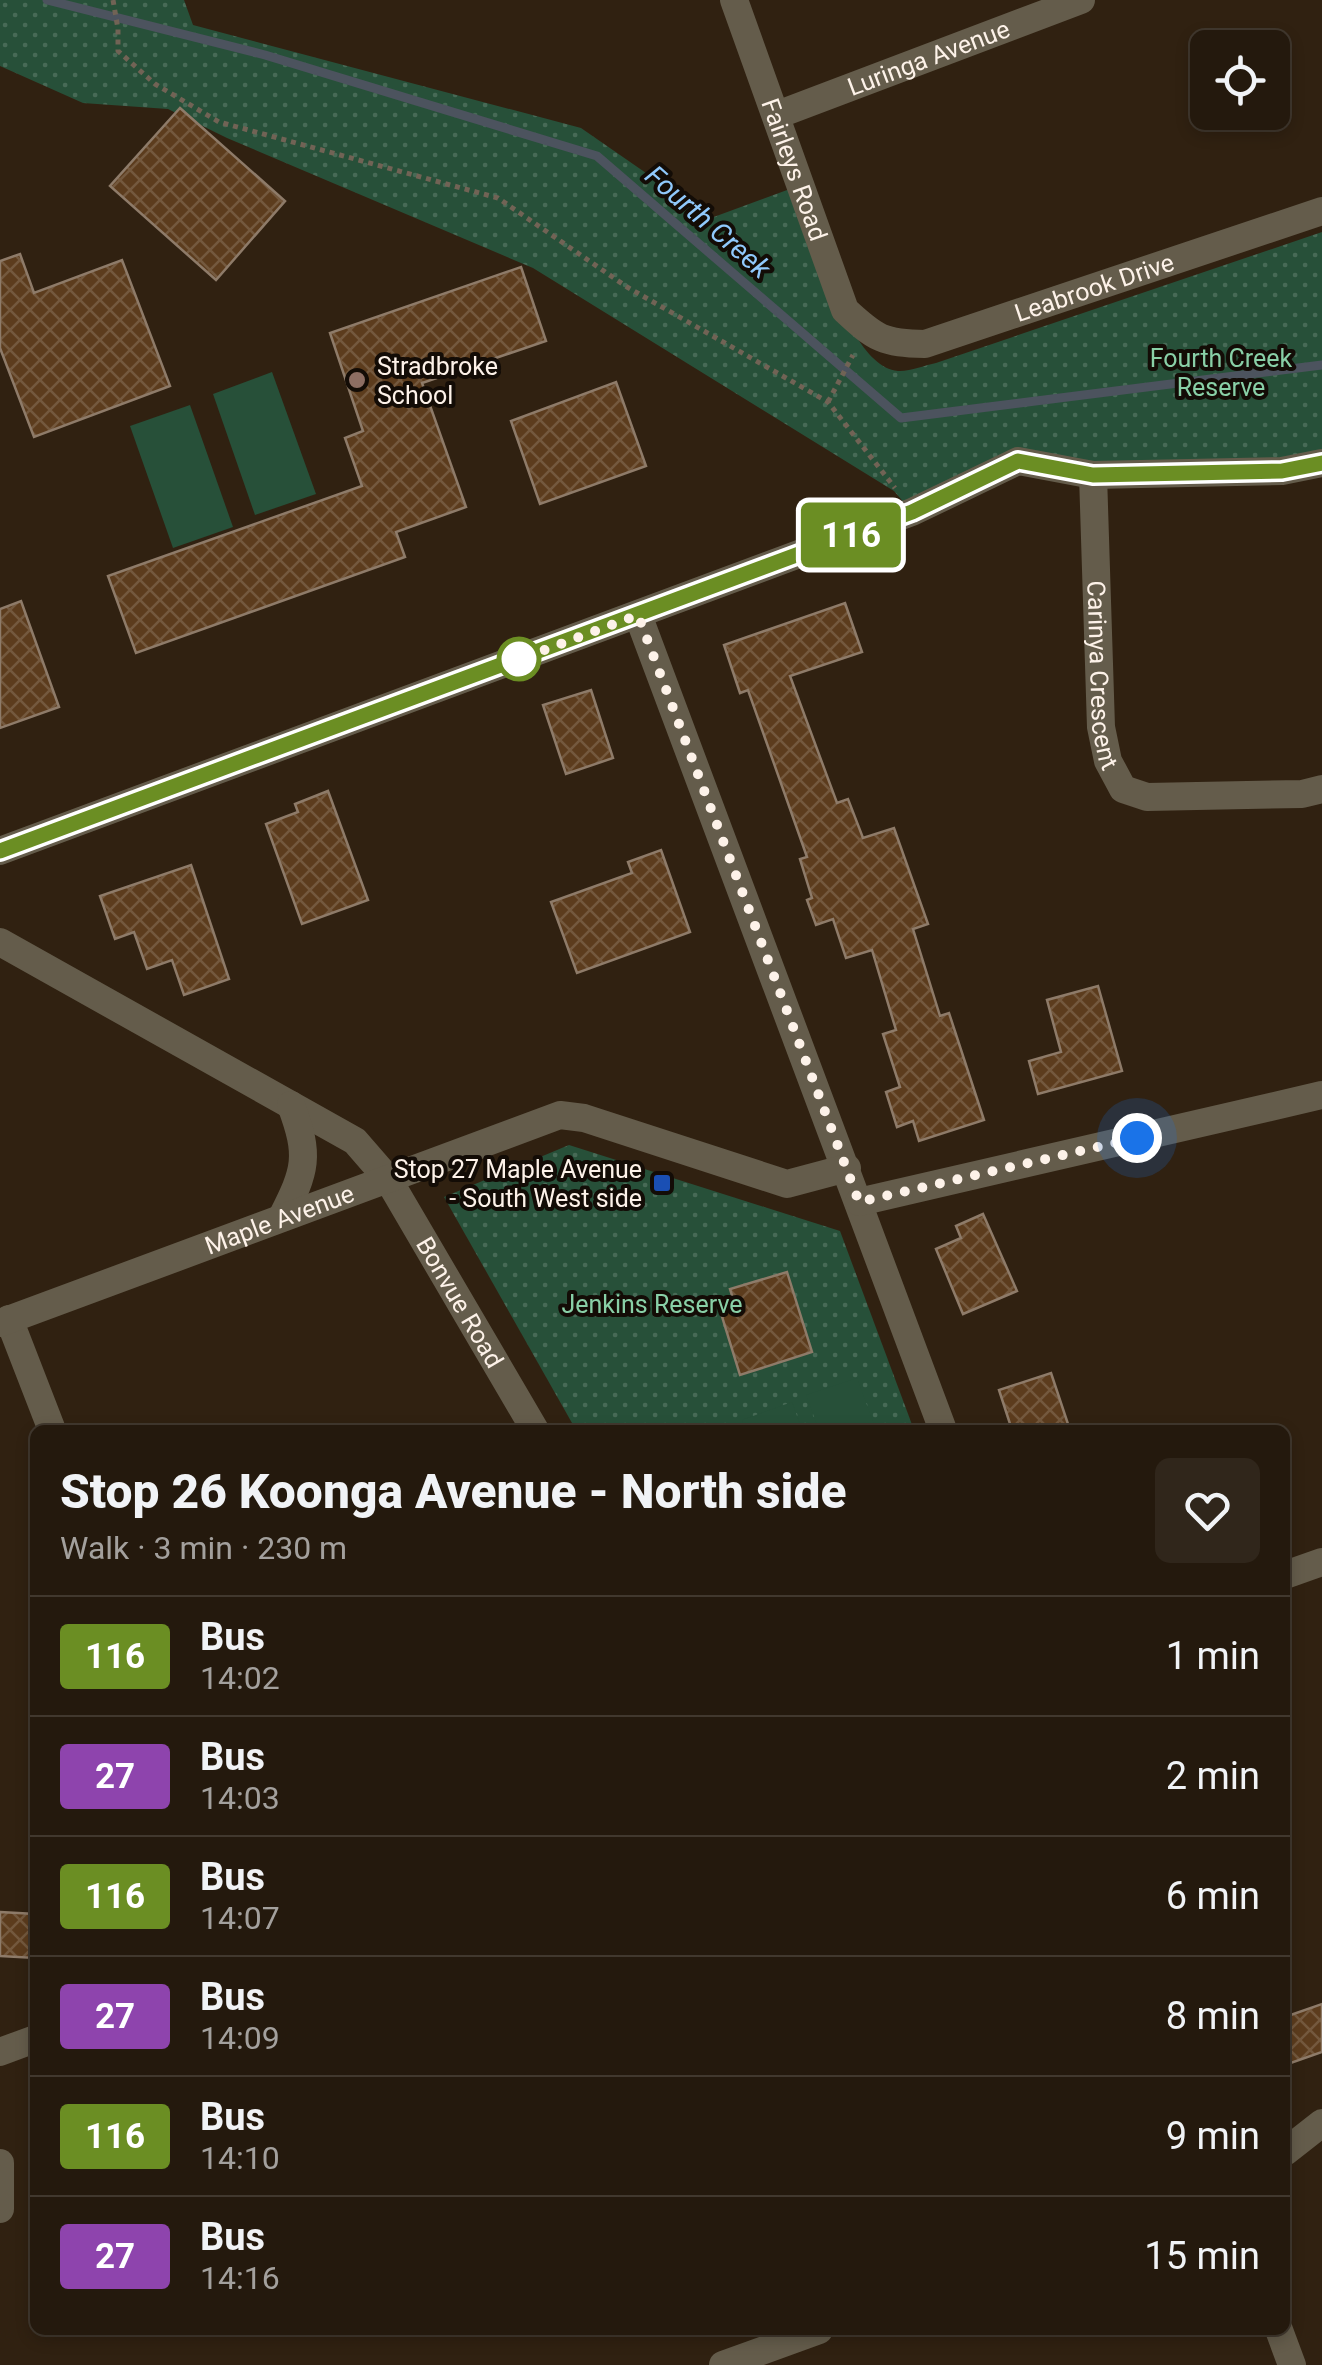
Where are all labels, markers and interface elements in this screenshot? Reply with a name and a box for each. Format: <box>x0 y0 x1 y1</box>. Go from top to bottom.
street label: Luringa Avenue <box>844 14 1014 101</box>
map controls <box>1190 30 1290 130</box>
button: locate <box>1190 30 1290 130</box>
street label: Fairleys Road <box>756 94 833 245</box>
water label: Fourth Creek <box>639 159 778 286</box>
street label: Leabrook Drive <box>1011 247 1178 327</box>
park label: Fourth Creek Reserve <box>1150 344 1293 402</box>
place label: Stradbroke School <box>377 352 498 410</box>
marker: Stradbroke School <box>346 369 368 391</box>
line badge: 116 <box>794 502 908 568</box>
text: 116 <box>821 515 881 556</box>
street label: Carinya Crescent <box>1082 580 1124 775</box>
unlabelled marker <box>498 638 540 680</box>
your location <box>1112 1113 1162 1163</box>
place label: Stop 27 Maple Avenue - South West side <box>394 1155 642 1213</box>
marker: Stop 27 Maple Avenue - South West side <box>651 1172 673 1194</box>
street label: Maple Avenue <box>201 1178 358 1260</box>
street label: Bonvue Road <box>411 1232 510 1373</box>
park label: Jenkins Reserve <box>561 1290 743 1319</box>
button: heart <box>1155 1458 1260 1563</box>
text: Stop 26 Koonga Avenue - North side <box>60 1463 847 1520</box>
text: Walk · 3 min · 230 m <box>60 1529 347 1567</box>
text: Bus <box>200 1615 265 1659</box>
text: 1 min <box>1166 1634 1260 1678</box>
text: 116 <box>85 1636 145 1677</box>
text: 14:02 <box>200 1659 280 1697</box>
text: Bus <box>200 1735 265 1779</box>
text: 2 min <box>1166 1754 1260 1798</box>
text: 27 <box>95 1756 135 1797</box>
text: 14:03 <box>200 1779 280 1817</box>
text: Bus <box>200 1855 265 1899</box>
text: 6 min <box>1166 1874 1260 1918</box>
text: 116 <box>85 1876 145 1917</box>
text: 14:07 <box>200 1899 280 1937</box>
text: Bus <box>200 1975 265 2019</box>
text: 8 min <box>1166 1994 1260 2038</box>
text: 27 <box>95 1996 135 2037</box>
text: 14:09 <box>200 2019 280 2057</box>
text: Bus <box>200 2095 265 2139</box>
text: 9 min <box>1166 2114 1260 2158</box>
text: 116 <box>85 2116 145 2157</box>
text: 14:10 <box>200 2139 280 2177</box>
text: Bus <box>200 2215 265 2259</box>
text: 15 min <box>1144 2234 1260 2278</box>
text: 27 <box>95 2236 135 2277</box>
text: 14:16 <box>200 2259 280 2297</box>

